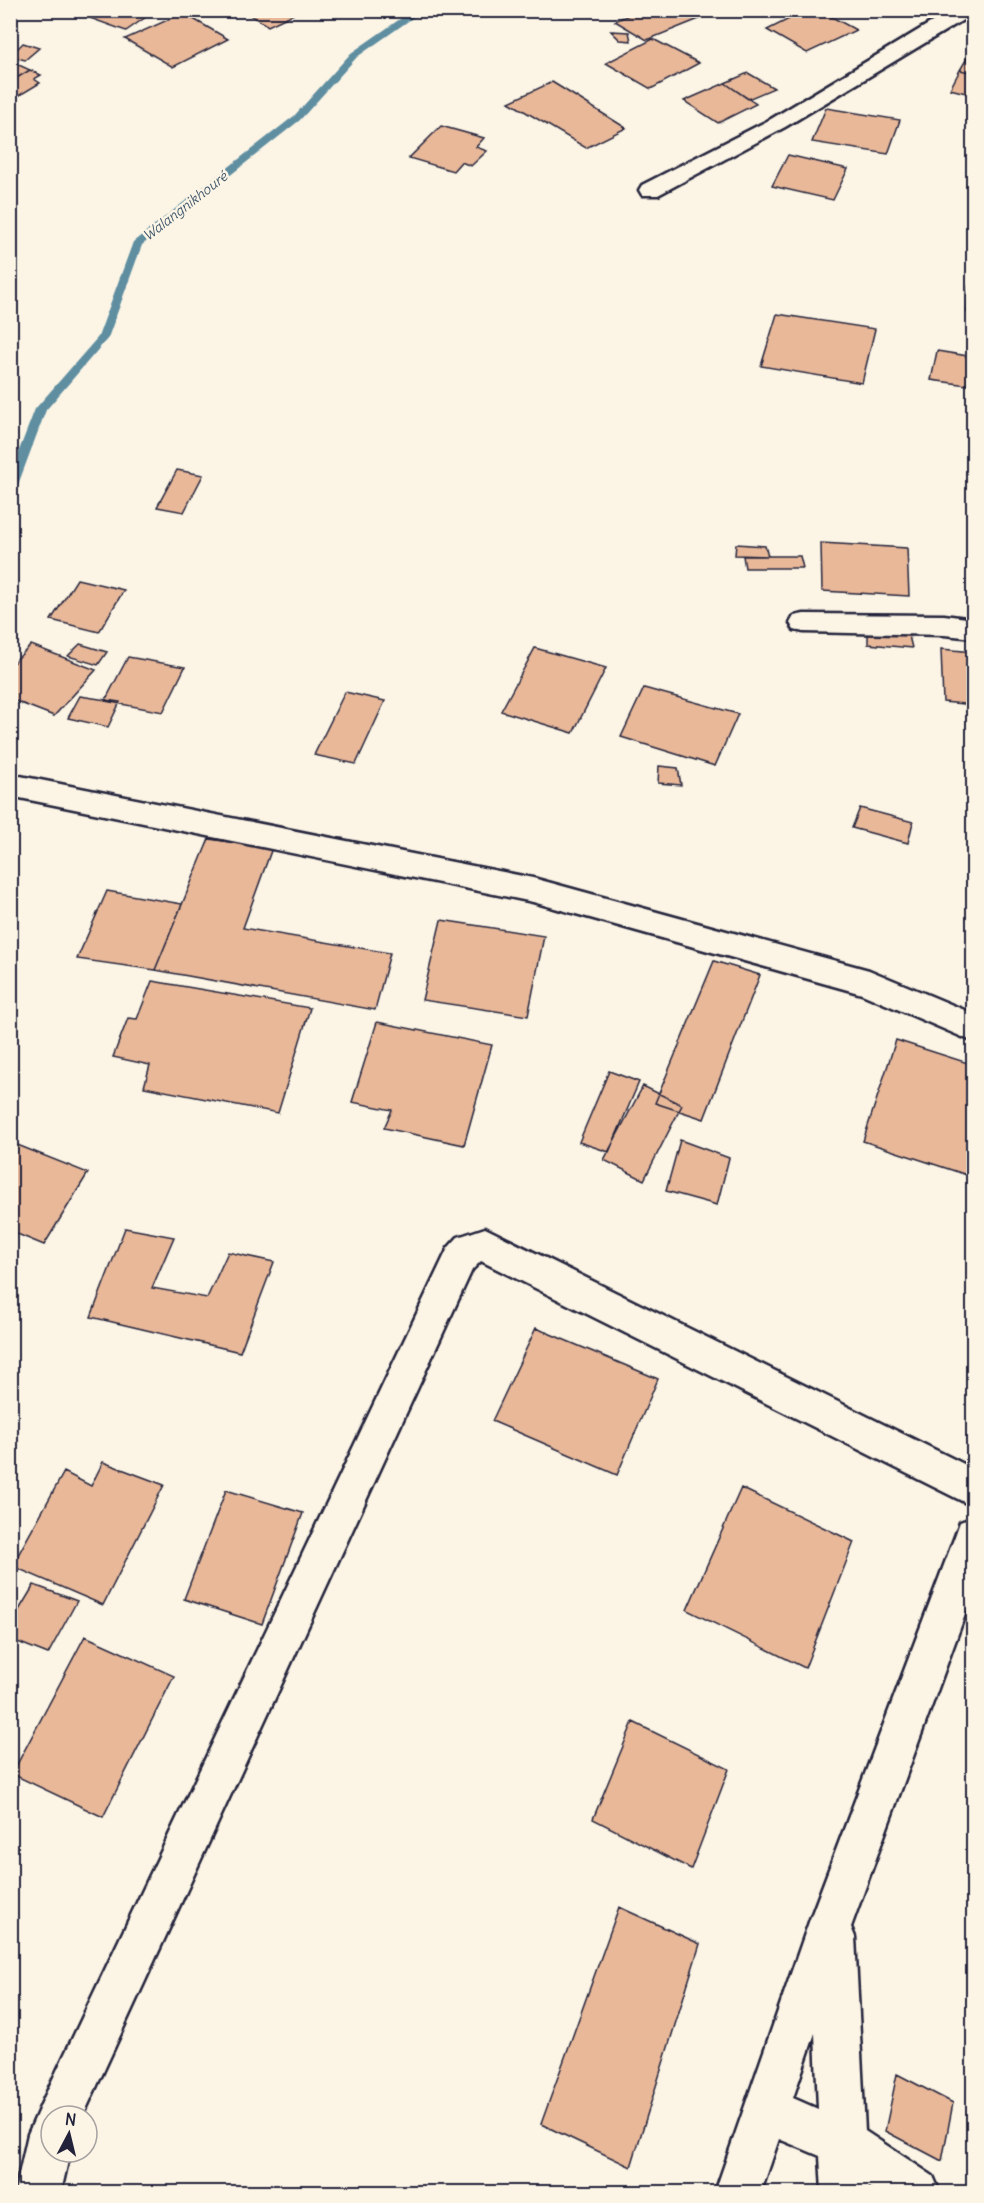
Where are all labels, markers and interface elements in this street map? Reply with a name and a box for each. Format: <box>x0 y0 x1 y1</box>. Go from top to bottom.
water label: Walangnikhouré <box>139 166 232 245</box>
north arrow <box>39 2104 99 2164</box>
text: N <box>64 2109 78 2130</box>

